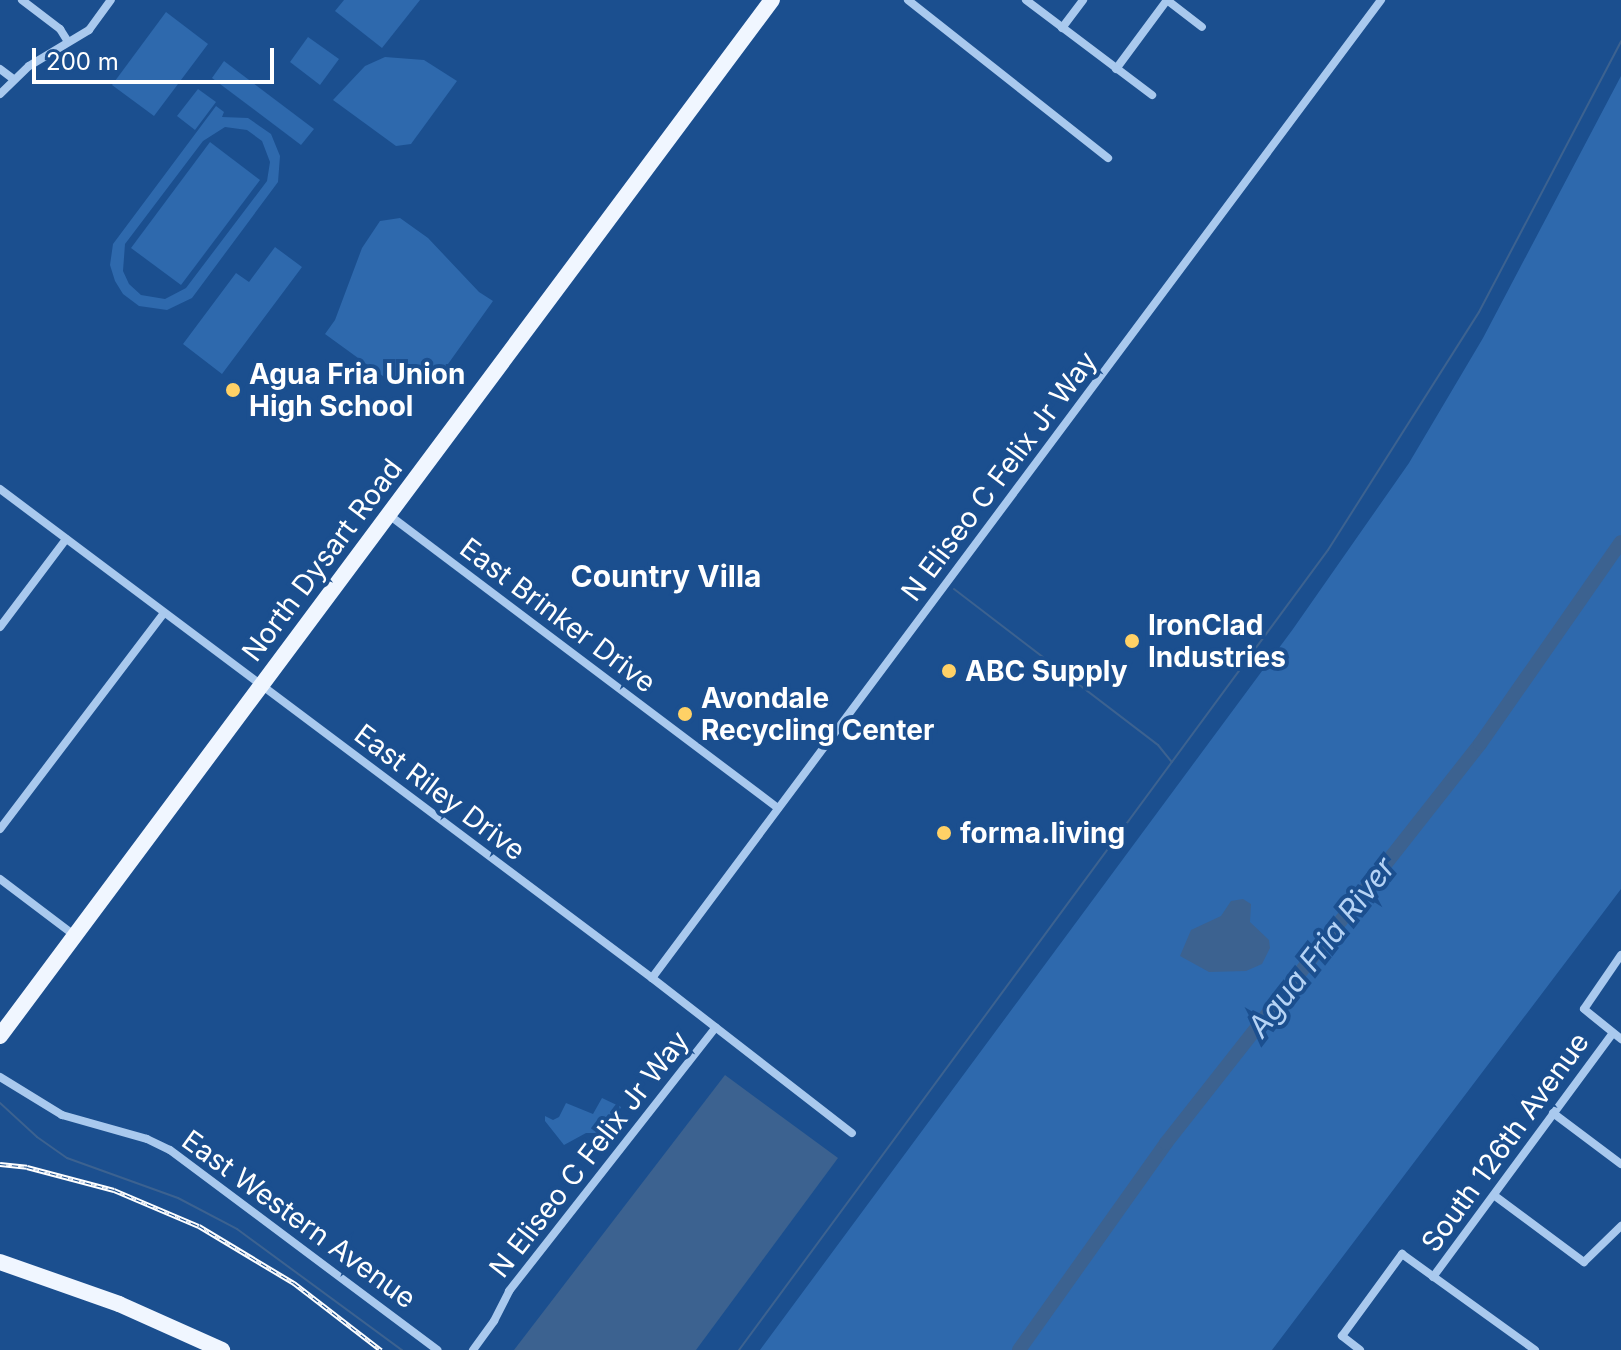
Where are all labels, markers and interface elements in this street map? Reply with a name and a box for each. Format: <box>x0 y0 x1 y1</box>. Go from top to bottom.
scale bar <box>36 32 278 82</box>
text: 200 m <box>46 47 119 76</box>
street label: N Eliseo C Felix Jr Way <box>894 345 1104 607</box>
place label: Agua Fria Union High School <box>249 357 465 423</box>
marker: Agua Fria Union High School <box>224 381 242 399</box>
street label: North Dysart Road <box>235 452 409 668</box>
street label: East Brinker Drive <box>454 531 662 699</box>
district label: Country Villa <box>571 558 761 594</box>
place label: IronClad Industries <box>1148 608 1286 674</box>
marker: IronClad Industries <box>1123 632 1141 650</box>
place label: ABC Supply <box>965 654 1128 688</box>
marker: ABC Supply <box>940 662 958 680</box>
place label: Avondale Recycling Center <box>701 681 934 747</box>
marker: Avondale Recycling Center <box>676 705 694 723</box>
street label: East Riley Drive <box>348 717 532 867</box>
place label: forma.living <box>960 816 1125 850</box>
marker: forma.living <box>935 824 953 842</box>
water label: Agua Fria River <box>1240 850 1402 1044</box>
street label: N Eliseo C Felix Jr Way <box>482 1024 696 1284</box>
street label: South 126th Avenue <box>1414 1026 1596 1258</box>
street label: East Western Avenue <box>176 1123 422 1315</box>

